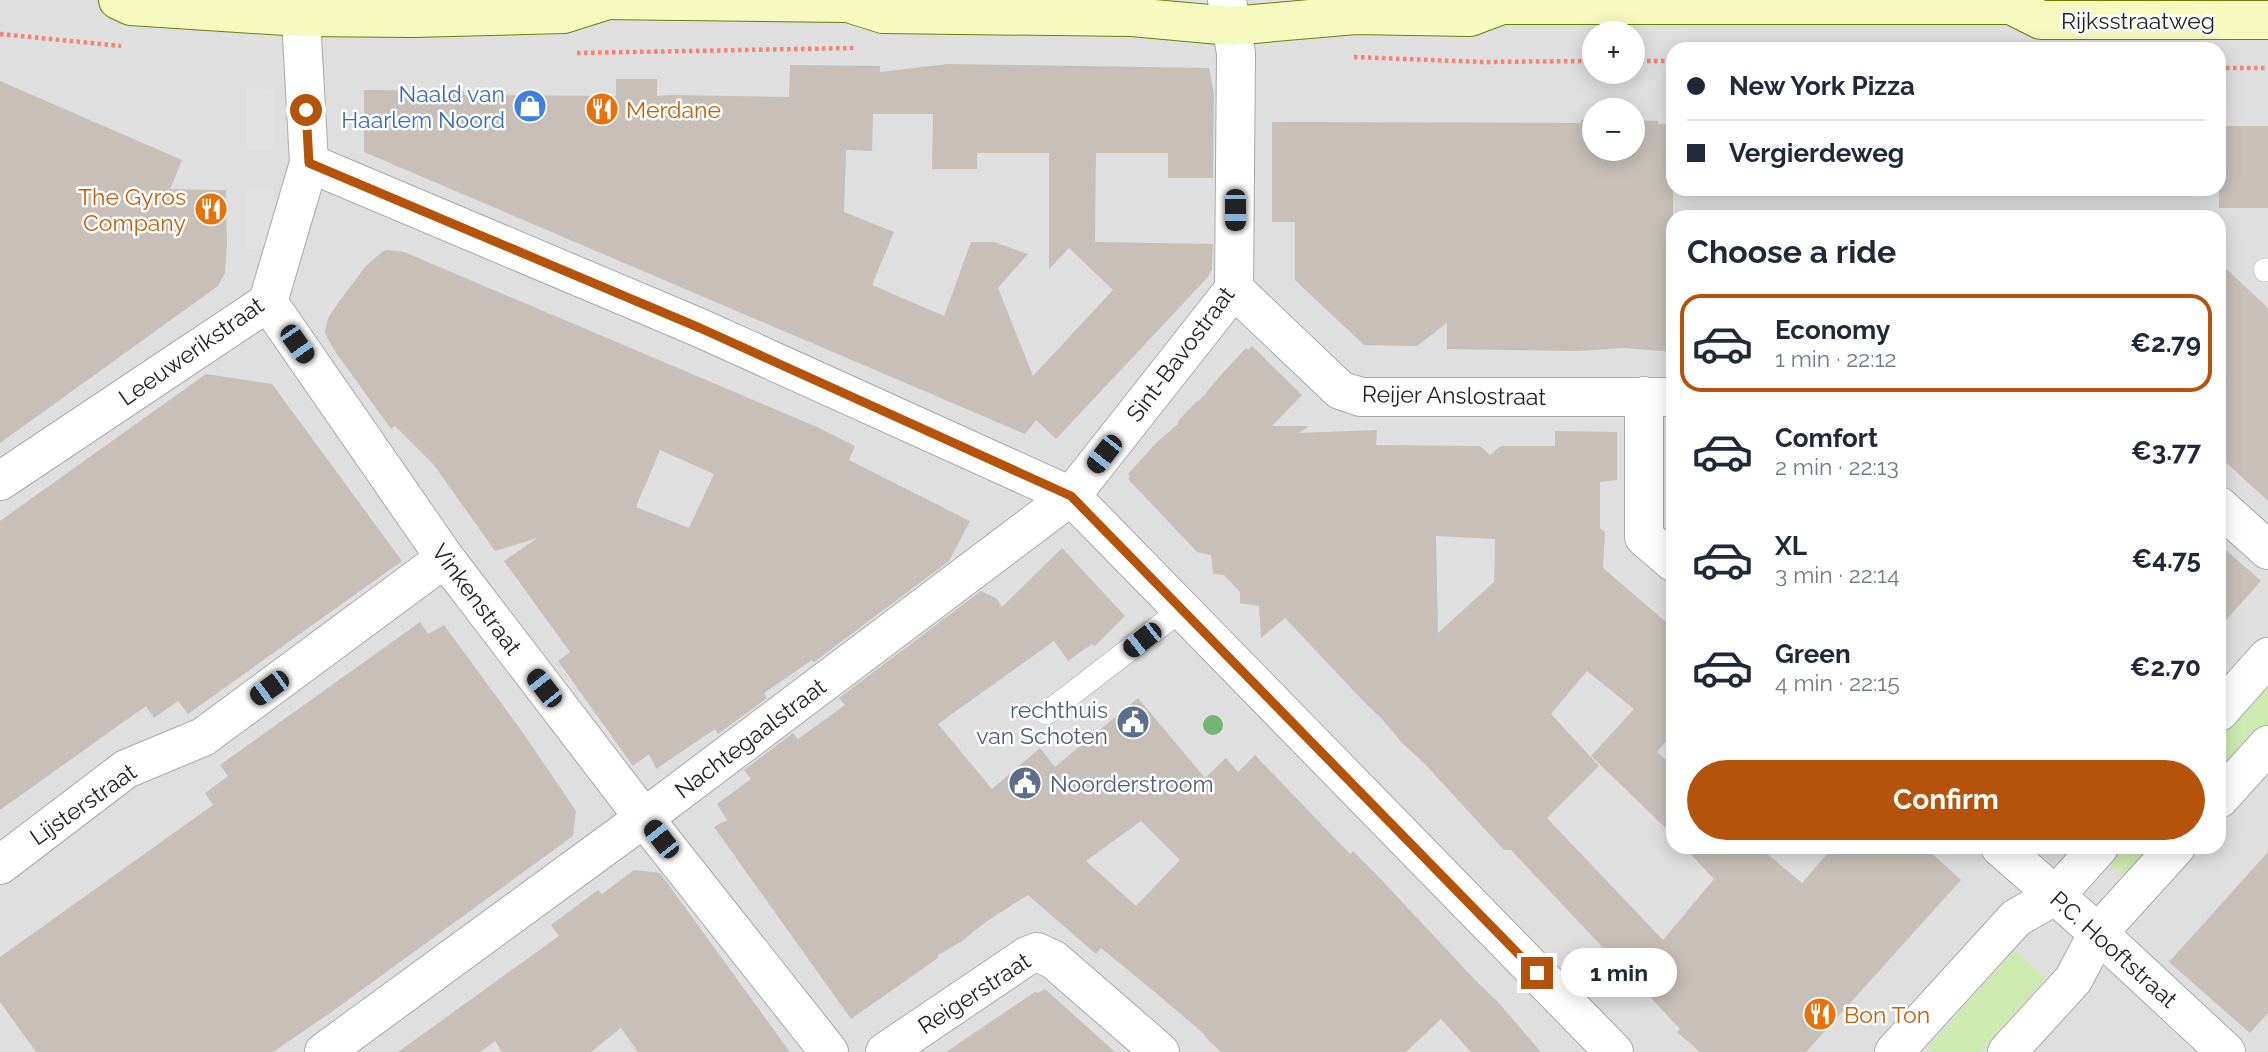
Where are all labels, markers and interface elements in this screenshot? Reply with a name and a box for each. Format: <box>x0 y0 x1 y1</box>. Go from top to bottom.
street label: Rijksstraatweg <box>2061 7 2215 34</box>
map controls <box>1582 21 1645 161</box>
button: + <box>1582 21 1645 84</box>
text: New York Pizza <box>1729 71 1915 101</box>
place label: Naald van Haarlem Noord <box>341 80 505 133</box>
shop icon: Naald van Haarlem Noord <box>511 87 549 125</box>
restaurant icon: Merdane <box>583 90 621 128</box>
route start <box>290 94 322 126</box>
place label: Merdane <box>626 96 721 123</box>
button: − <box>1582 98 1645 161</box>
text: Vergierdeweg <box>1729 138 1904 168</box>
place label: The Gyros Company <box>78 183 186 236</box>
car <box>1225 189 1246 231</box>
restaurant icon: The Gyros Company <box>192 190 230 228</box>
text: Choose a ride <box>1687 233 1896 270</box>
street label: Sint-Bavostraat <box>1120 281 1240 427</box>
street label: Leeuwerikstraat <box>113 291 269 411</box>
icon: car <box>1691 312 1754 375</box>
text: Economy <box>1775 315 1890 345</box>
car <box>277 321 318 367</box>
text: €2.79 <box>2130 328 2201 358</box>
text: 1 min · 22:12 <box>1775 345 1896 372</box>
street label: Reijer Anslostraat <box>1362 380 1547 410</box>
icon: car <box>1691 420 1754 483</box>
text: Comfort <box>1775 423 1878 453</box>
car <box>1083 431 1126 477</box>
text: €3.77 <box>2131 436 2201 466</box>
text: 2 min · 22:13 <box>1775 453 1899 480</box>
icon: car <box>1691 528 1754 591</box>
text: XL <box>1775 531 1807 561</box>
street label: Vinkenstraat <box>426 538 528 660</box>
text: €4.75 <box>2131 544 2201 574</box>
text: 3 min · 22:14 <box>1775 561 1899 588</box>
car <box>1119 619 1166 661</box>
icon: car <box>1691 636 1754 699</box>
text: Green <box>1775 639 1851 669</box>
text: €2.70 <box>2130 652 2201 682</box>
car <box>523 665 566 711</box>
car <box>246 667 293 709</box>
text: 4 min · 22:15 <box>1775 669 1900 696</box>
street label: Nachtegaalstraat <box>669 672 831 804</box>
place label: rechthuis van Schoten <box>976 696 1108 749</box>
public building icon: rechthuis van Schoten <box>1114 703 1152 741</box>
street label: Lijsterstraat <box>25 757 141 850</box>
button: Confirm <box>1687 760 2205 840</box>
public building icon: Noorderstroom <box>1006 764 1044 802</box>
place label: Noorderstroom <box>1050 770 1214 797</box>
car <box>640 816 683 862</box>
street label: P.C. Hooftstraat <box>2045 885 2183 1013</box>
street label: Reigerstraat <box>913 947 1035 1039</box>
callout: 1 min <box>1562 948 1677 998</box>
route end <box>1521 957 1553 989</box>
text: 1 min <box>1590 959 1648 986</box>
restaurant icon: Bon Ton <box>1801 995 1839 1033</box>
place label: Bon Ton <box>1844 1001 1930 1028</box>

